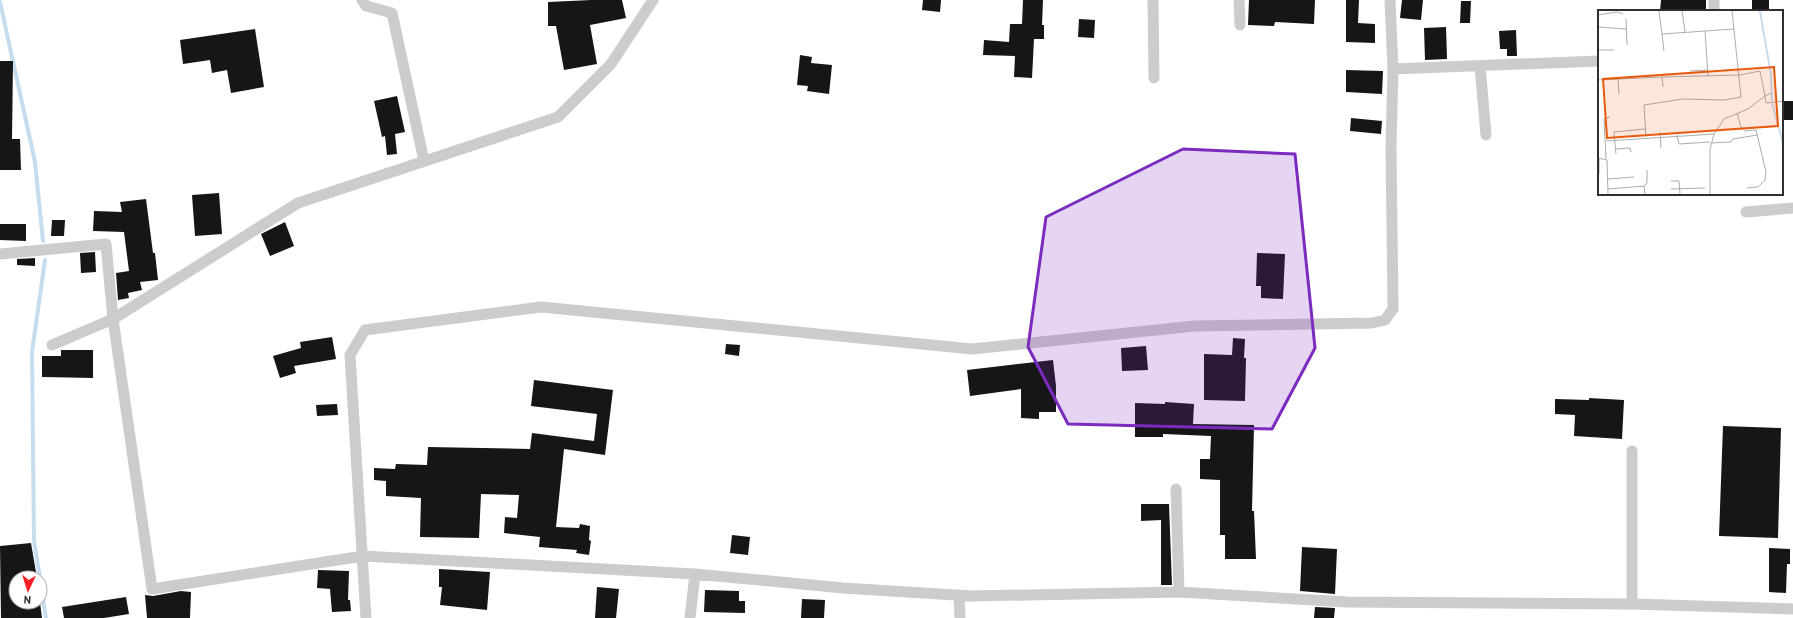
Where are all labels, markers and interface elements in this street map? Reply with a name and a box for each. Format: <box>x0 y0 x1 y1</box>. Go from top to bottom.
inset map <box>1598 10 1783 195</box>
north arrow <box>8 570 48 610</box>
text: N <box>23 593 31 607</box>

